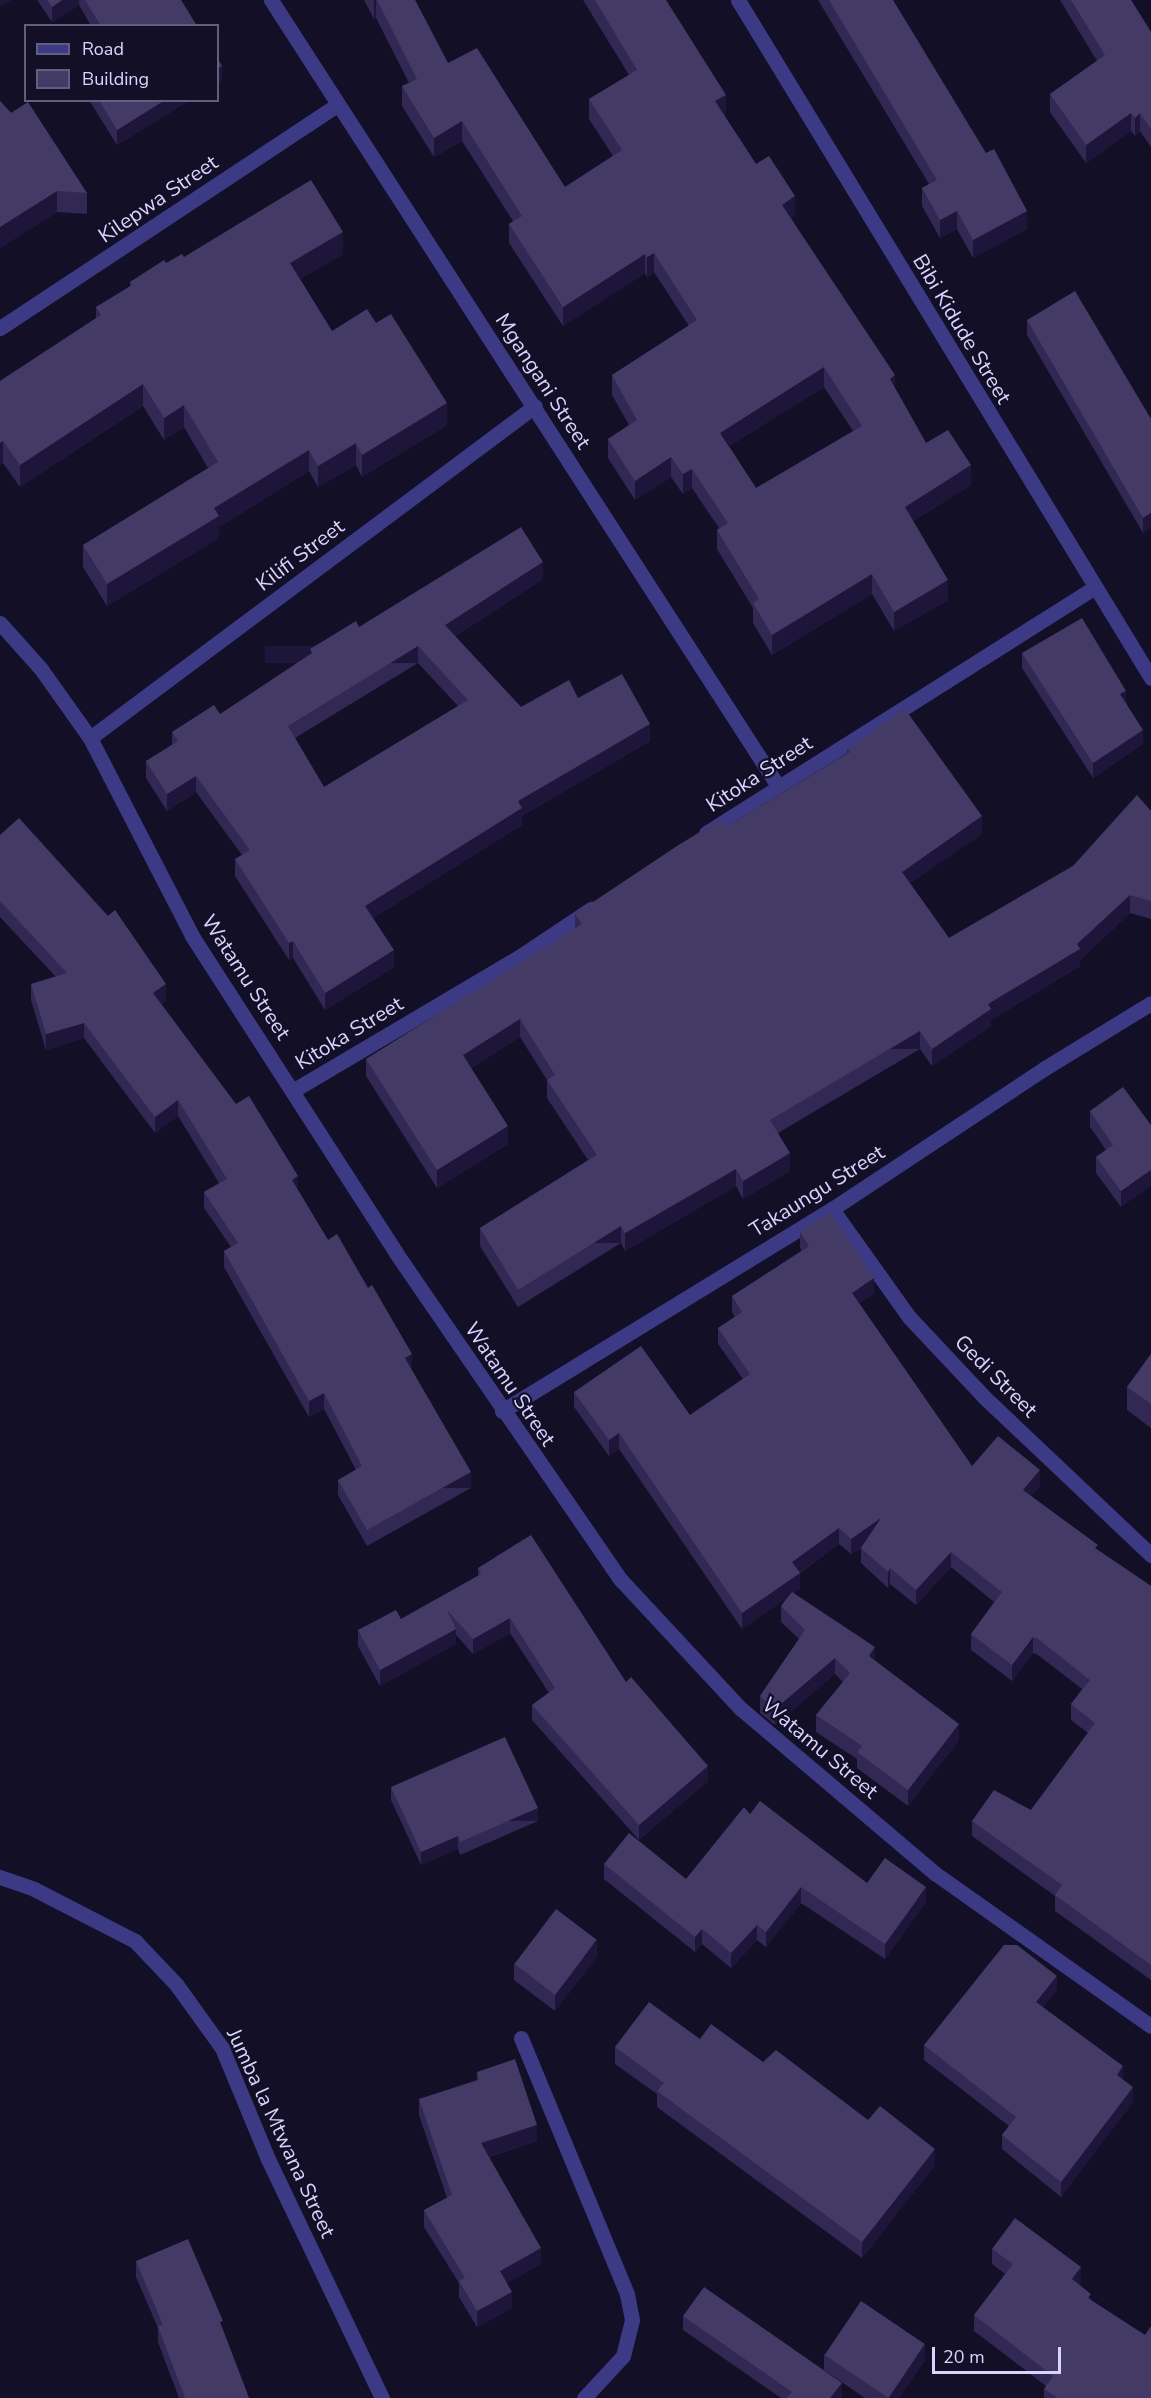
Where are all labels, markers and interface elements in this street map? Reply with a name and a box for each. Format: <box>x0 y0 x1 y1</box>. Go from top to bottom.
legend <box>24 24 219 102</box>
text: Road <box>82 37 124 61</box>
text: Building <box>82 67 149 91</box>
street label: Kilepwa Street <box>93 150 223 248</box>
street label: Bibi Kidude Street <box>907 250 1017 408</box>
street label: Mgangani Street <box>490 309 596 453</box>
street label: Kilifi Street <box>251 514 349 596</box>
street label: Kitoka Street <box>701 730 817 818</box>
street label: Watamu Street <box>196 910 296 1044</box>
street label: Kitoka Street <box>291 991 407 1075</box>
street label: Takaungu Street <box>745 1139 889 1243</box>
street label: Watamu Street <box>459 1317 561 1451</box>
street label: Gedi Street <box>950 1330 1042 1422</box>
street label: Watamu Street <box>757 1692 883 1804</box>
street label: Jumba la Mtwana Street <box>221 2024 341 2242</box>
scale bar <box>935 2335 1064 2373</box>
text: 20 m <box>943 2345 985 2369</box>

